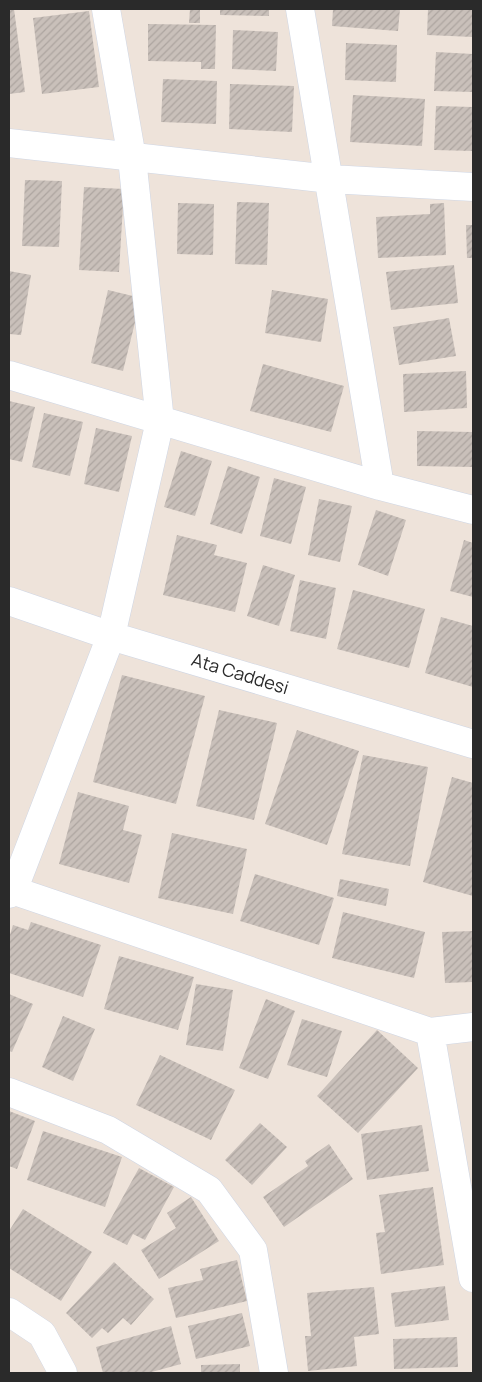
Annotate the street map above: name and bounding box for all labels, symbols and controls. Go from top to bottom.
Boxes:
street label: Ata Caddesi [189,647,292,699]

